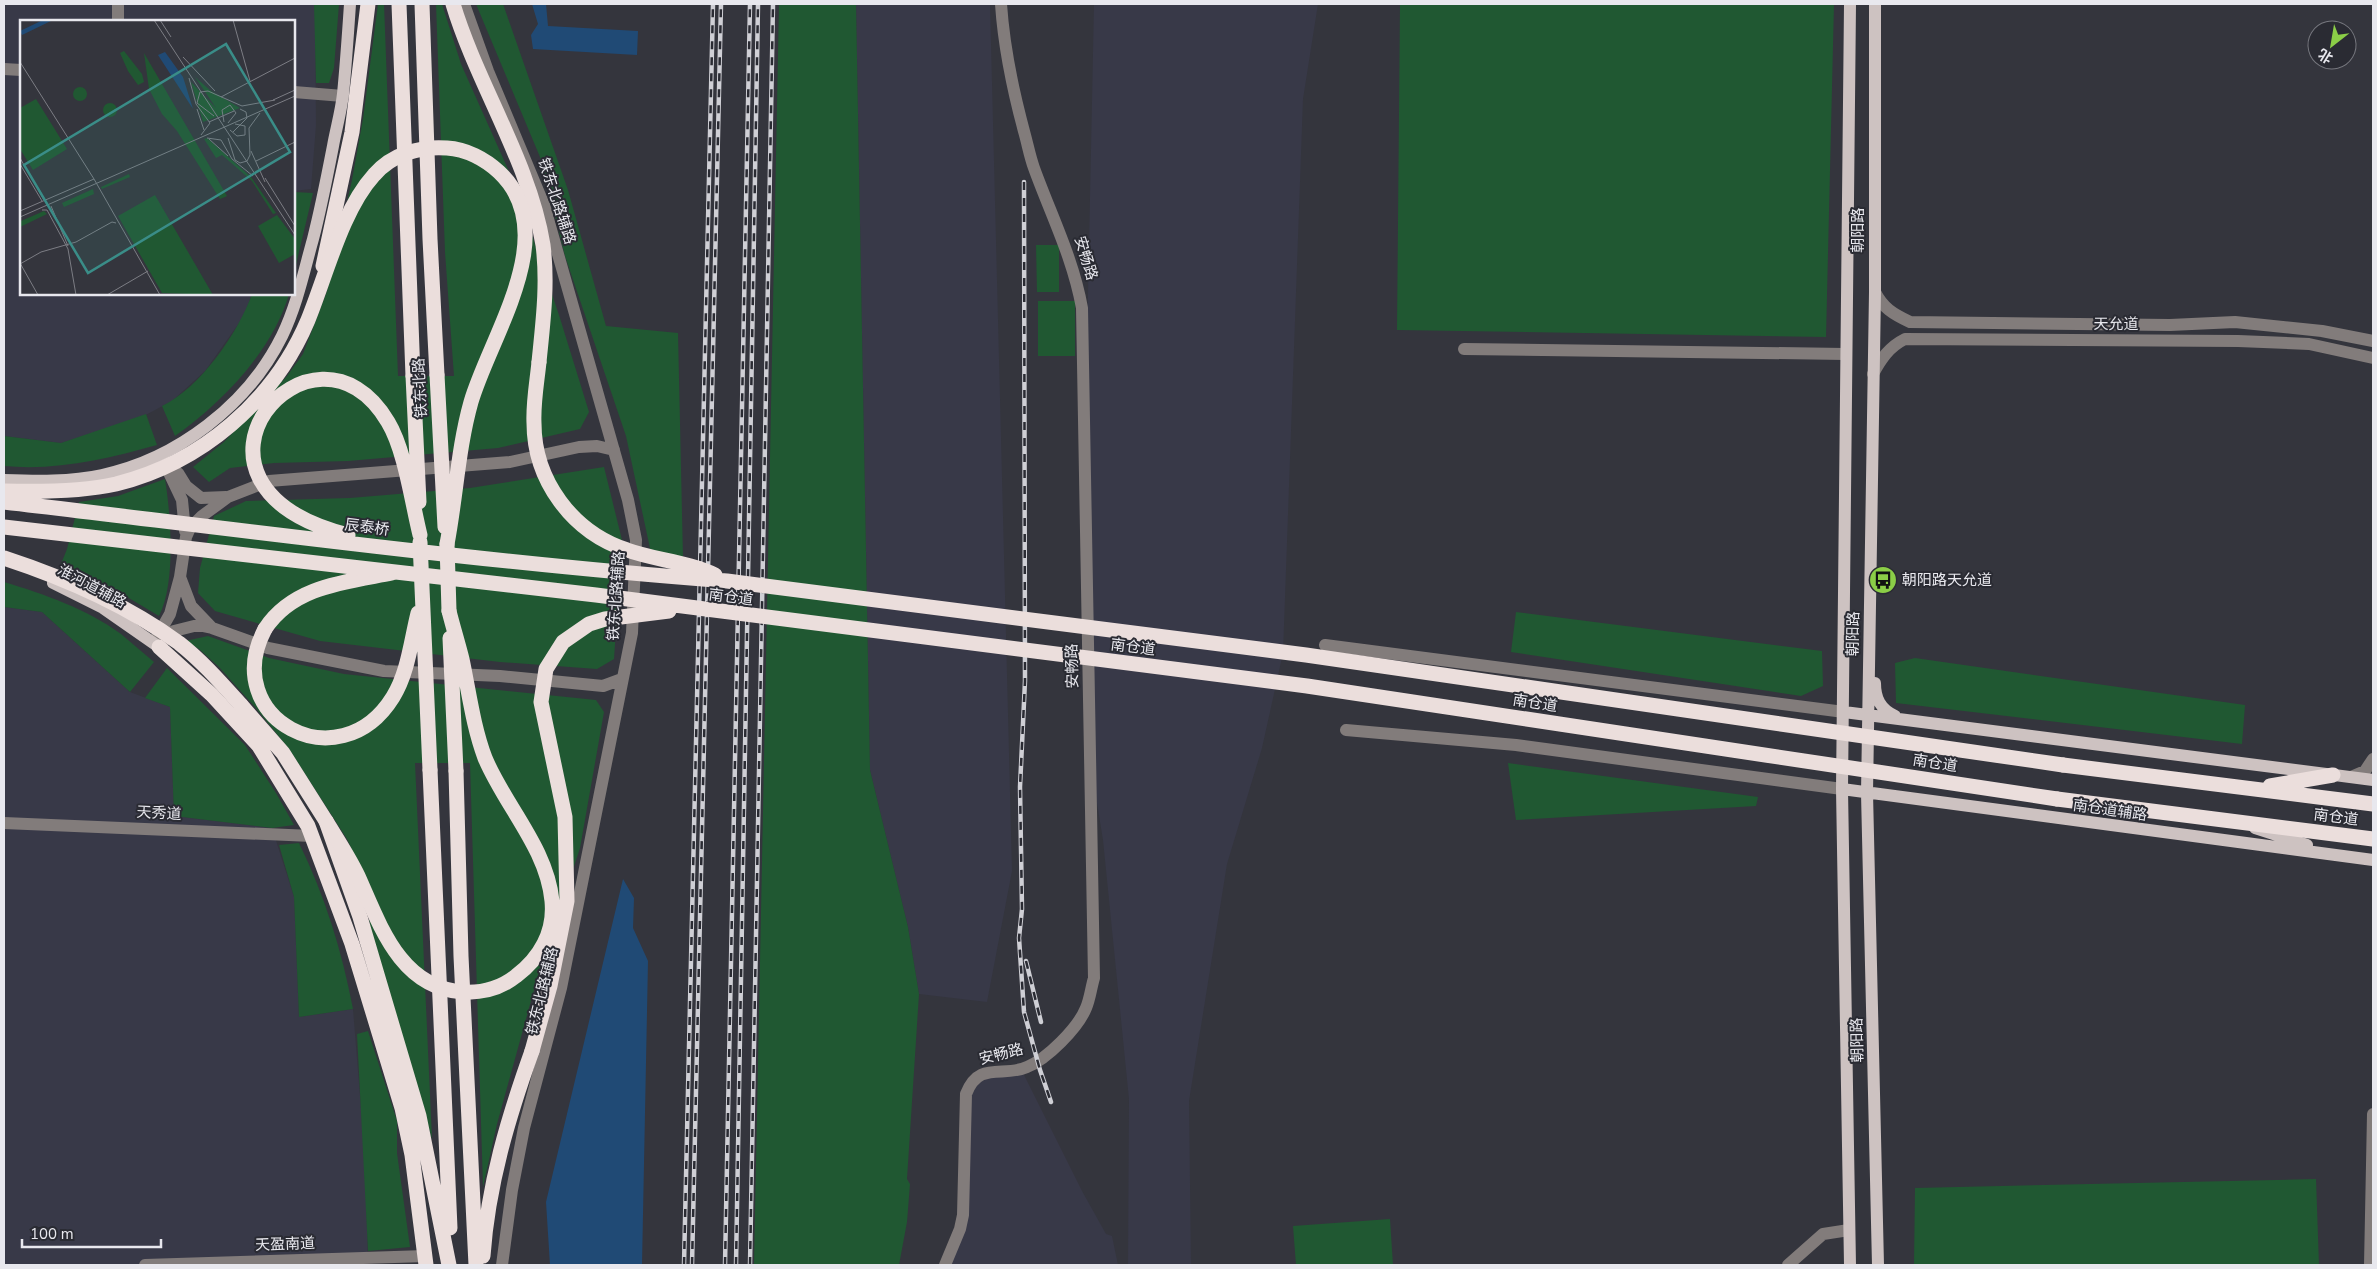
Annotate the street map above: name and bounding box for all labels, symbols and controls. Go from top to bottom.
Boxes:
inset map [20,20,295,295]
north arrow [2307,20,2357,70]
text: 北 [2315,44,2336,67]
street label: 铁东北路辅路 [534,155,580,247]
street label: 朝阳路 [1848,207,1868,253]
street label: 安畅路 [1070,234,1102,282]
street label: 天允道 [2093,314,2139,334]
street label: 铁东北路 [408,358,432,418]
street label: 辰泰桥 [343,514,391,540]
street label: 铁东北路辅路 [603,550,629,642]
street label: 淮河道辅路 [54,560,130,612]
bus stop icon: 朝阳路天允道 [1868,565,1898,595]
place label: 朝阳路天允道 [1902,570,1992,590]
street label: 南仓道 [707,584,755,610]
street label: 朝阳路 [1843,611,1863,657]
street label: 南仓道 [1109,634,1157,660]
street label: 安畅路 [1062,643,1082,689]
street label: 南仓道 [1511,690,1559,716]
street label: 南仓道 [1911,750,1959,776]
street label: 南仓道辅路 [2071,795,2149,825]
street label: 天秀道 [136,802,182,824]
street label: 南仓道 [2312,804,2360,830]
street label: 铁东北路辅路 [521,945,563,1037]
street label: 朝阳路 [1847,1017,1867,1063]
street label: 安畅路 [977,1039,1025,1069]
scale bar [22,1216,161,1248]
text: 100 m [30,1224,74,1244]
street label: 天盈南道 [255,1233,315,1255]

